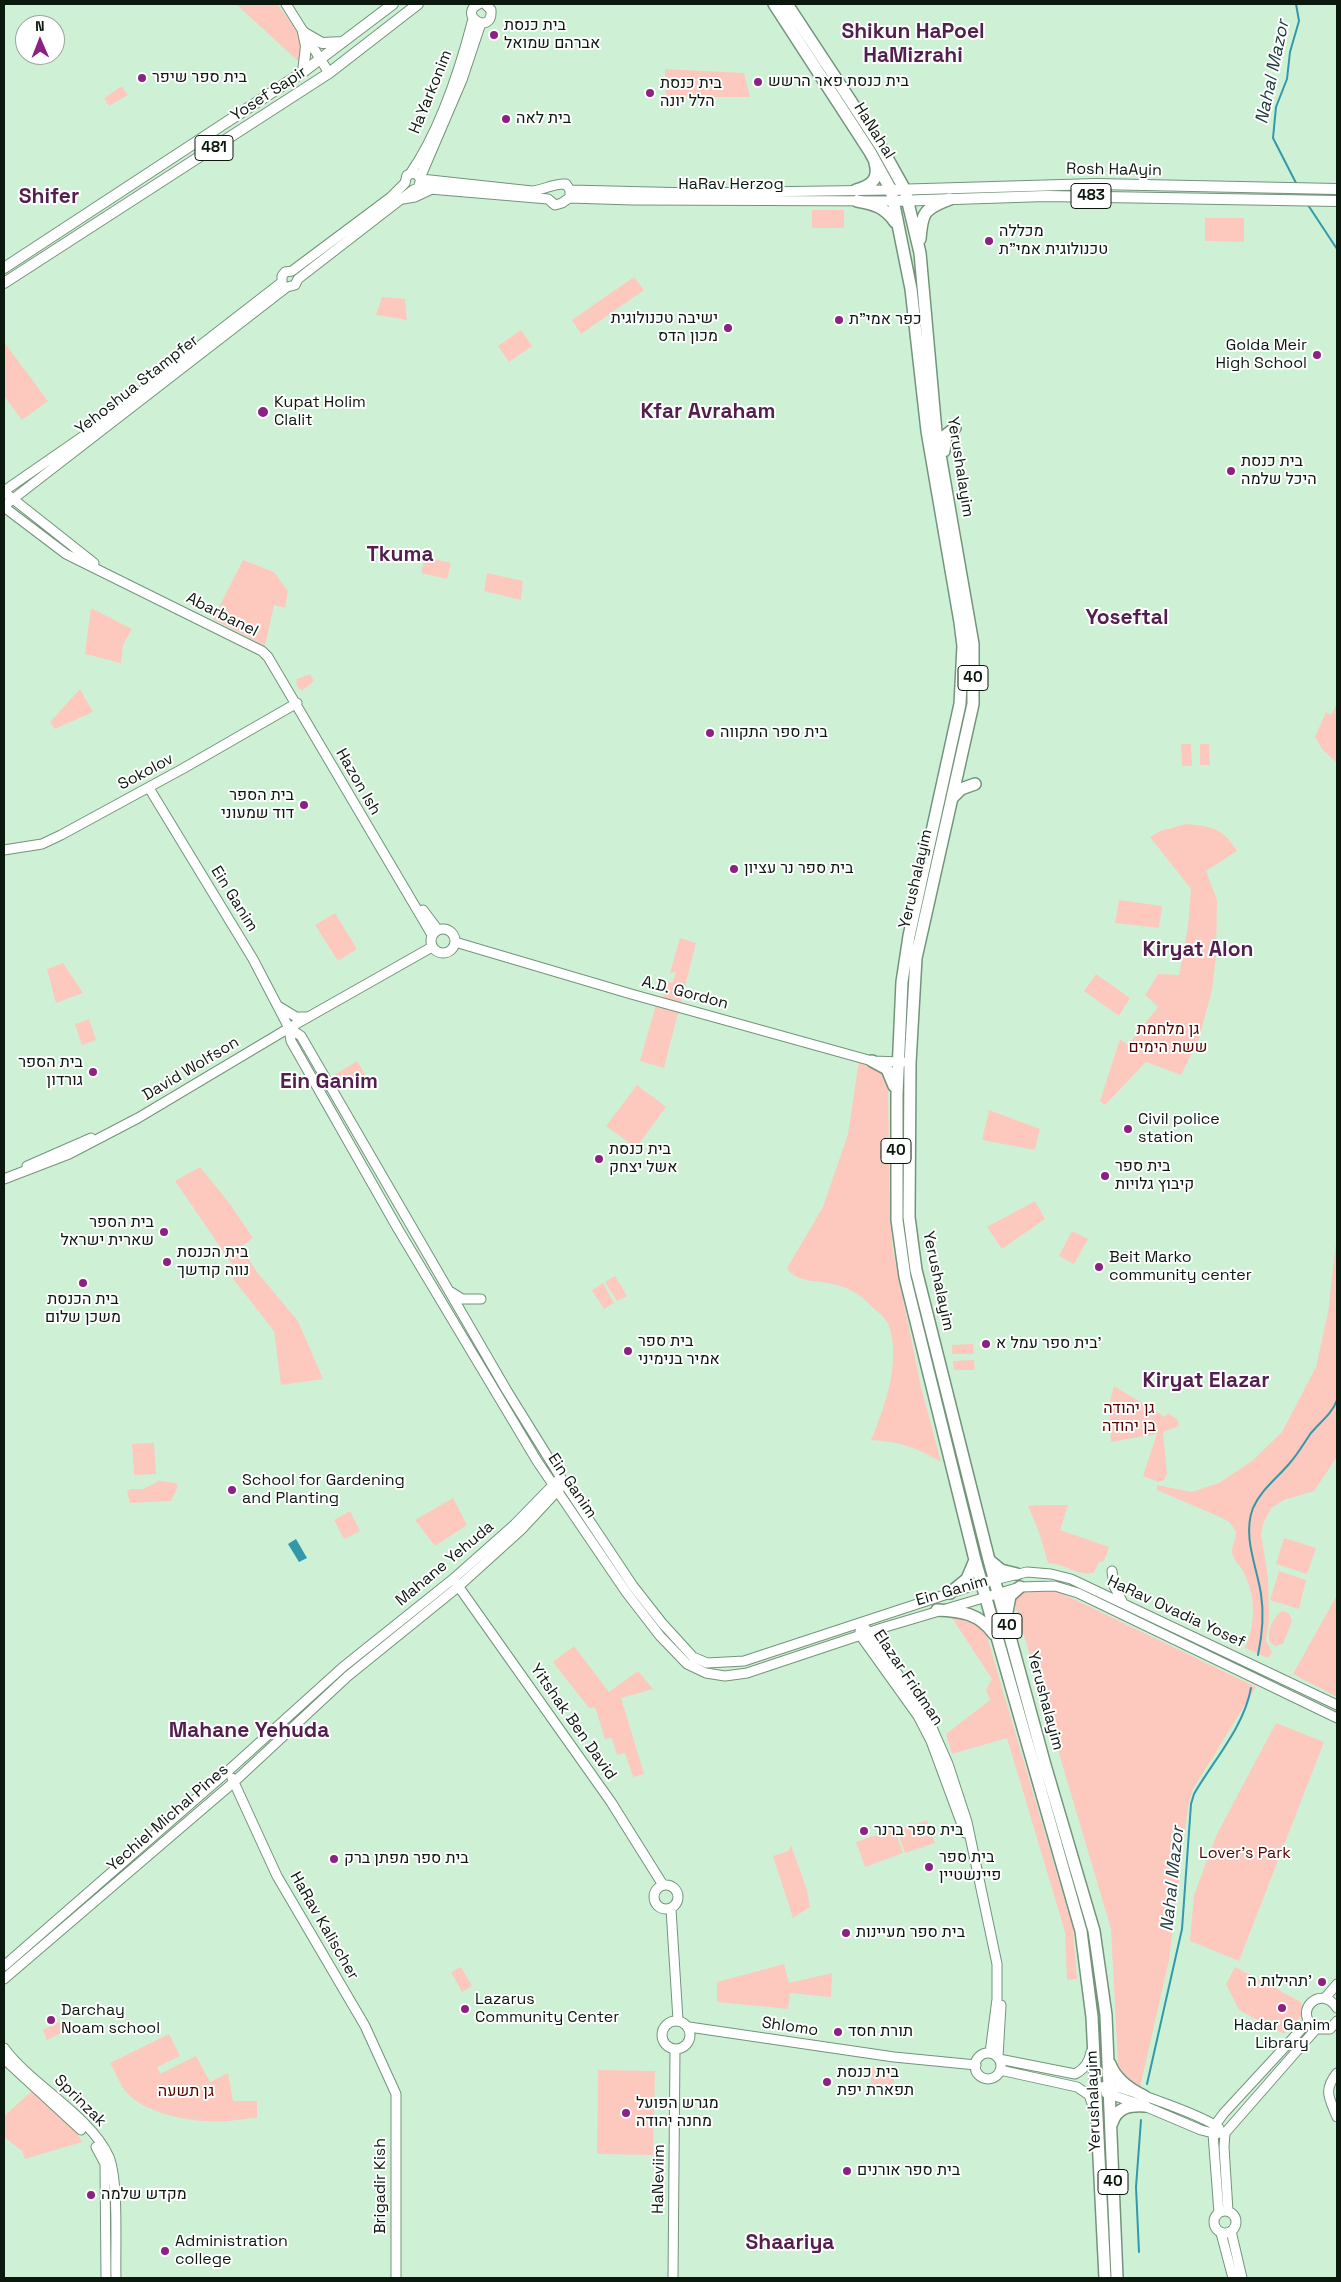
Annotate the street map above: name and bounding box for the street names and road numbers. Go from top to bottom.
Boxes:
street label: HaYarkonim [405,47,457,137]
street label: Yosef Sapir [228,62,310,126]
street label: HaNahal [849,99,899,163]
road number: 481 [195,136,233,160]
street label: Rosh HaAyin [1066,160,1162,180]
street label: HaRav Herzog [678,175,784,195]
road number: 483 [1071,184,1111,208]
street label: Yehoshua Stampfer [72,331,202,439]
street label: Yerushalayim [943,415,977,519]
street label: Abarbanel [183,589,261,641]
road number: 40 [958,666,988,690]
street label: Hazon Ish [331,745,385,819]
street label: Sokolov [115,749,177,795]
street label: Yerushalayim [895,827,937,931]
street label: Ein Ganim [206,862,262,936]
street label: A.D. Gordon [640,972,730,1014]
street label: David Wolfson [139,1033,243,1105]
road number: 40 [881,1138,911,1164]
street label: Yerushalayim [918,1229,958,1333]
street label: Ein Ganim [543,1450,601,1522]
street label: Mahane Yehuda [392,1517,498,1611]
street label: Ein Ganim [914,1572,990,1610]
street label: HaRav Ovadia Yosef [1104,1572,1248,1652]
road number: 40 [992,1614,1022,1638]
street label: Elazar Fridman [869,1626,947,1730]
street label: Yerushalayim [1023,1649,1067,1753]
street label: Yitshak Ben David [526,1660,620,1784]
street label: Yechiel Michal Pines [103,1760,233,1876]
street label: HaRav Kalischer [285,1869,363,1983]
street label: Shlomo [760,2014,820,2040]
street label: Yerushalayim [1083,2050,1105,2152]
street label: Sprinzak [50,2071,110,2131]
street label: Brigadir Kish [371,2138,391,2234]
street label: HaNeviim [649,2144,669,2214]
road number: 40 [1098,2170,1128,2194]

